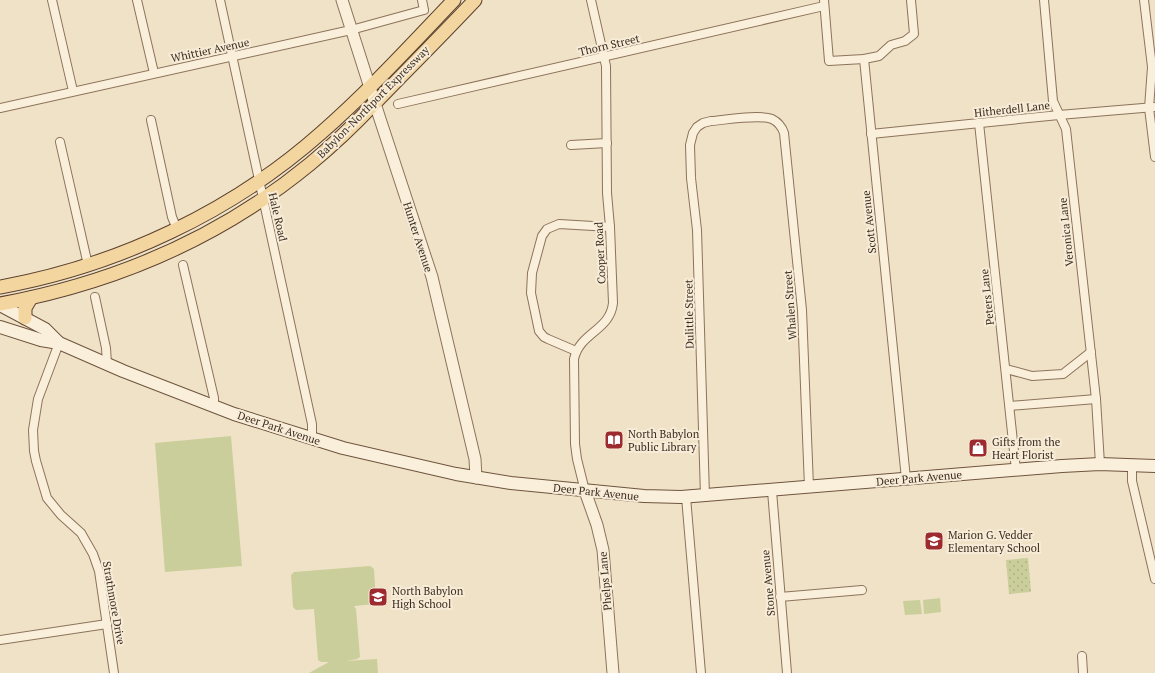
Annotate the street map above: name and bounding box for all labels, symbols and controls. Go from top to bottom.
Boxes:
street label: Thorn Street [577,31,641,59]
street label: Whittier Avenue [170,35,251,65]
street label: Babylon-Northport Expressway [314,43,432,161]
street label: Hitherdell Lane [973,98,1051,120]
street label: Scott Avenue [859,189,879,254]
street label: Hale Road [266,191,290,243]
street label: Veronica Lane [1055,196,1077,267]
street label: Hunter Avenue [400,200,436,274]
street label: Cooper Road [591,222,609,284]
street label: Peters Lane [977,268,997,326]
street label: Whalen Street [781,270,799,340]
street label: Dulittle Street [681,279,697,349]
street label: Deer Park Avenue [236,408,323,448]
place label: North Babylon Public Library [628,427,700,454]
library icon: North Babylon Public Library [603,429,625,451]
place label: Gifts from the Heart Florist [992,435,1061,462]
shop icon: Gifts from the Heart Florist [967,437,989,459]
street label: Deer Park Avenue [875,467,963,489]
street label: Deer Park Avenue [552,481,640,504]
place label: Marion G. Vedder Elementary School [948,528,1040,555]
school or university icon: Marion G. Vedder Elementary School [923,530,945,552]
street label: Stone Avenue [758,549,778,617]
street label: Phelps Lane [595,550,615,611]
street label: Strathmore Drive [100,560,128,646]
place label: North Babylon High School [392,584,464,611]
school or university icon: North Babylon High School [367,586,389,608]

